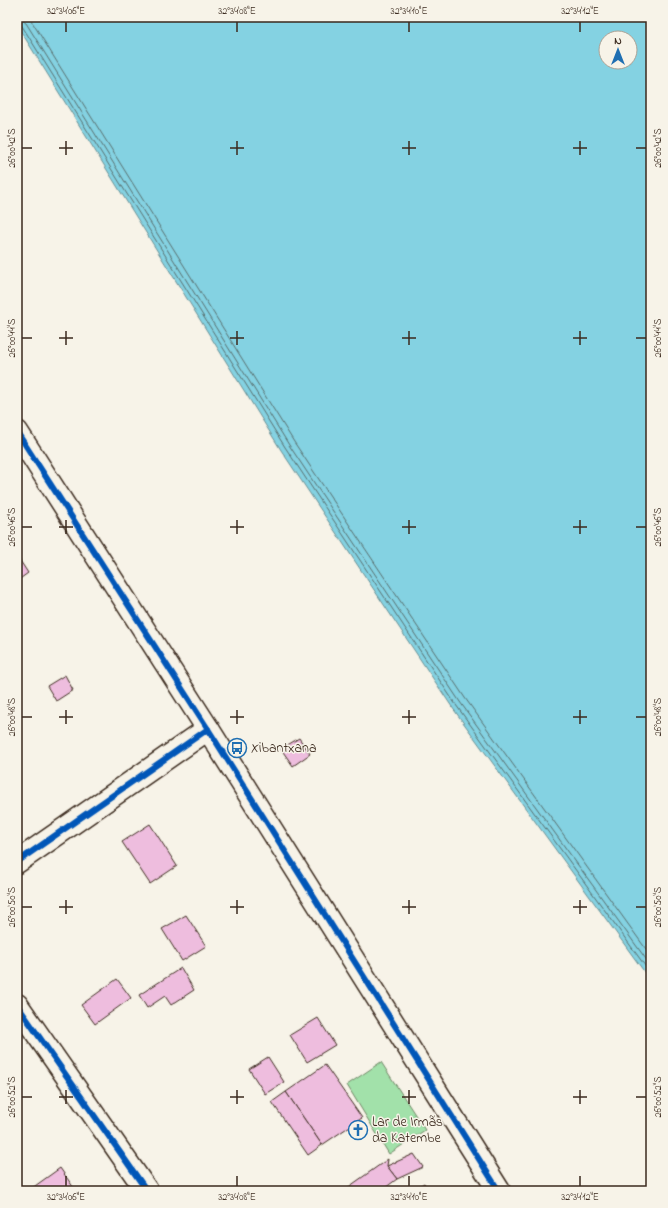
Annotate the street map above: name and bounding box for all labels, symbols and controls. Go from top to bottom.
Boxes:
text: 32°34'06"E [47,4,85,19]
text: 32°34'08"E [218,4,256,19]
text: 32°34'10"E [391,4,427,19]
text: 32°34'12"E [561,4,599,19]
north arrow [598,30,638,70]
text: N [614,33,622,49]
text: 26°00'42"S [5,128,20,168]
text: 26°00'42"S [651,128,666,168]
text: 26°00'44"S [5,318,20,357]
text: 26°00'44"S [651,318,666,357]
text: 26°00'46"S [5,507,20,547]
text: 26°00'46"S [651,507,666,547]
text: 26°00'48"S [5,697,20,736]
text: 26°00'48"S [651,697,666,736]
bus stop icon: Xibantxana [226,737,248,759]
place label: Xibantxana [251,738,316,759]
text: 26°00'50"S [5,886,20,927]
text: 26°00'50"S [651,886,666,927]
text: 26°00'52"S [5,1076,20,1118]
text: 26°00'52"S [651,1076,666,1118]
place label: Lar de Irmãs da Katembe [372,1112,443,1149]
church icon: Lar de Irmãs da Katembe [347,1119,369,1141]
text: 32°34'06"E [47,1190,85,1205]
text: 32°34'08"E [218,1190,256,1205]
text: 32°34'10"E [391,1190,427,1205]
text: 32°34'12"E [561,1190,599,1205]

